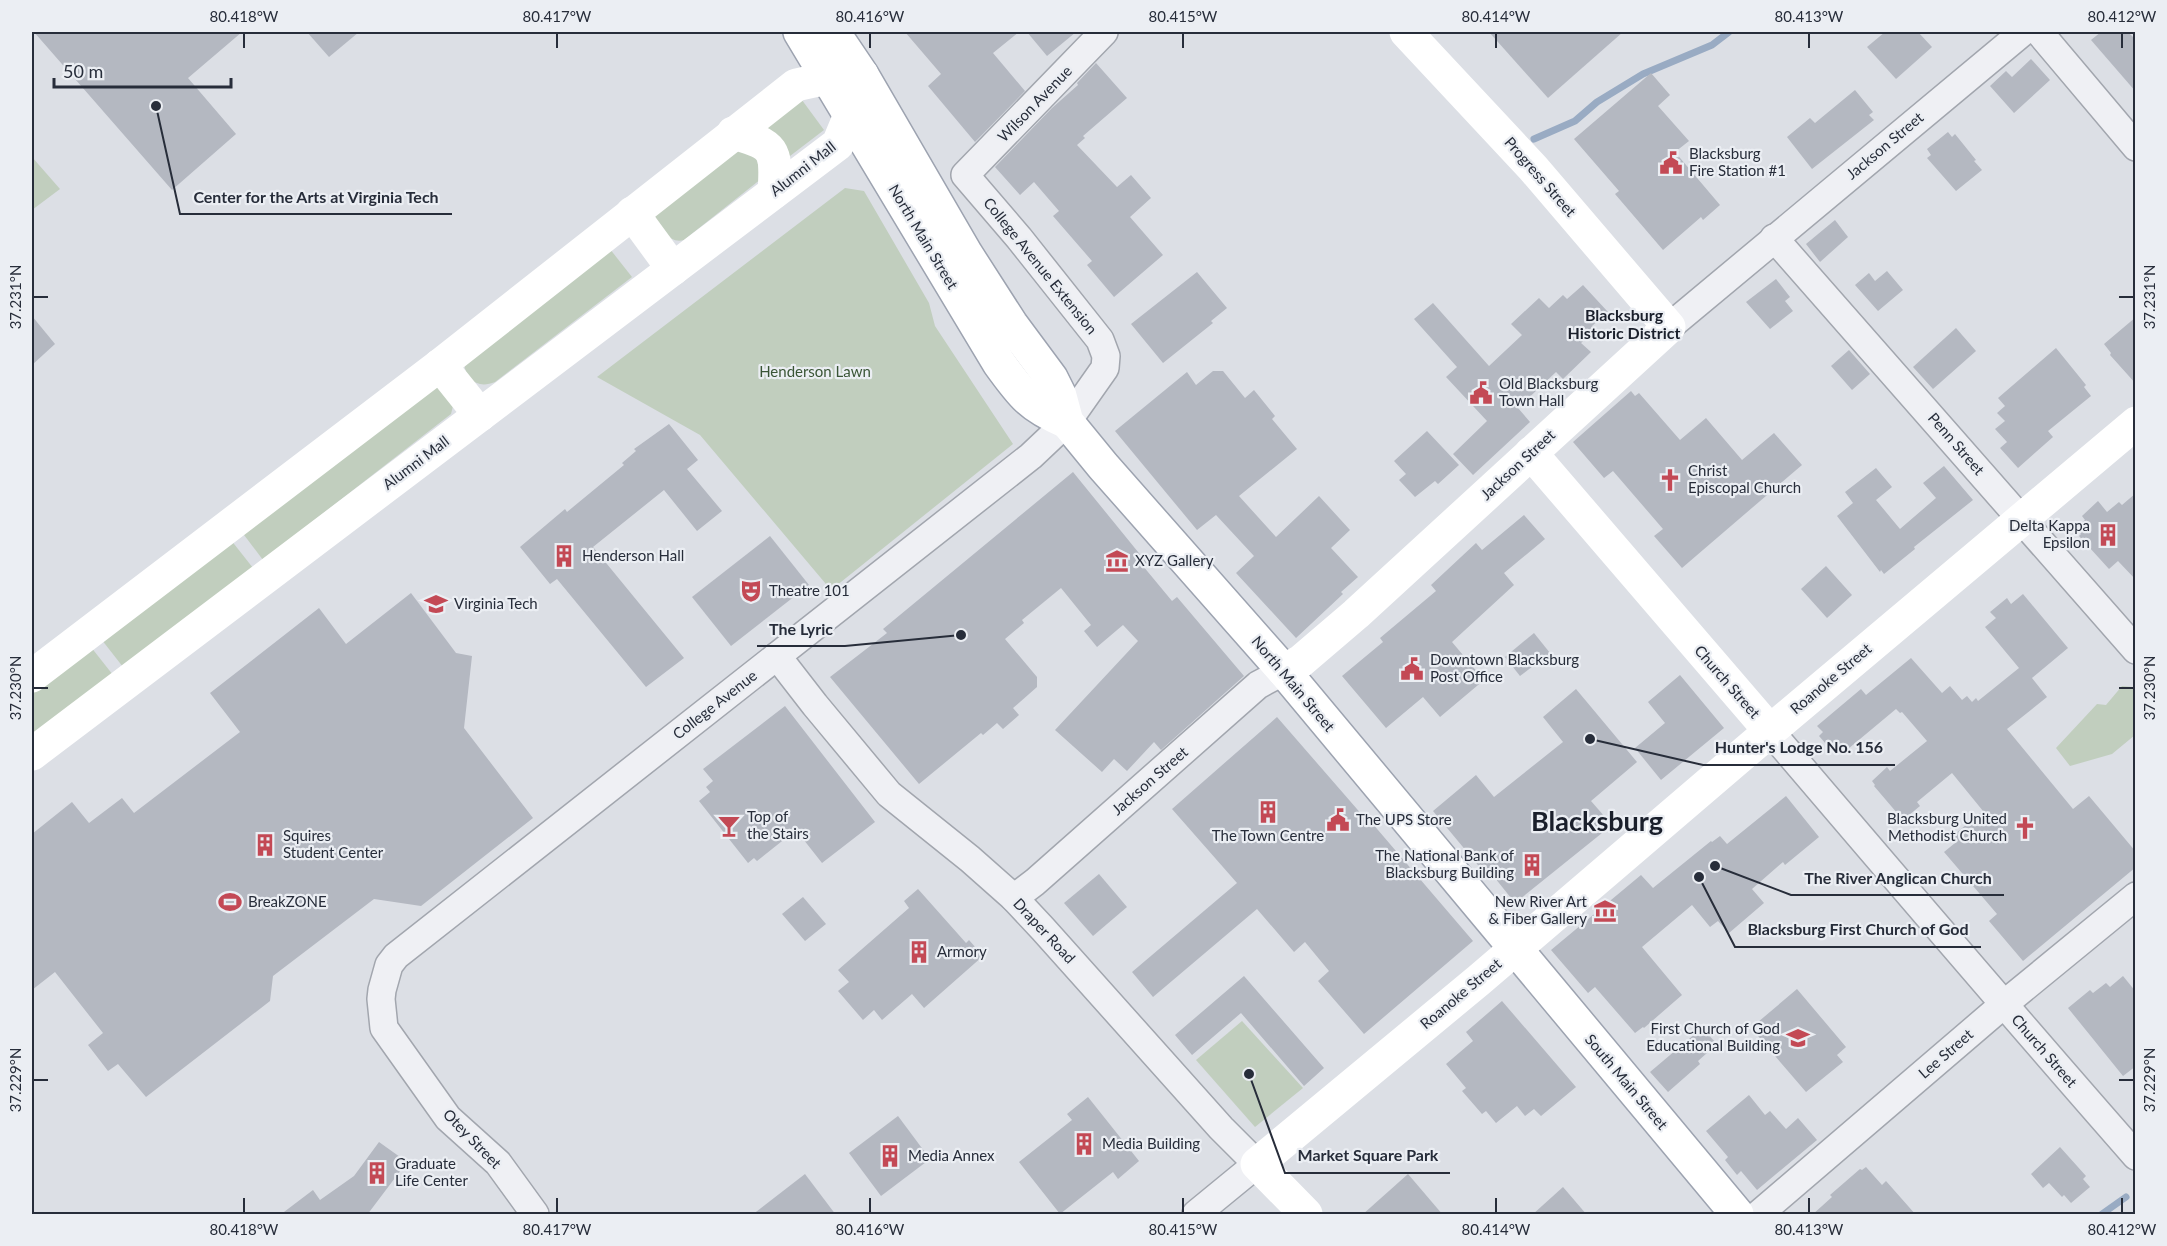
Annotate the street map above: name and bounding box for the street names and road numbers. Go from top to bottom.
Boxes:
street label: Wilson Avenue [993,61,1075,145]
street label: Jackson Street [1842,107,1927,183]
street label: Progress Street [1501,133,1581,220]
street label: Alumni Mall [766,137,839,199]
street label: North Main Street [885,181,963,293]
street label: College Avenue Extension [980,193,1101,337]
street label: Penn Street [1925,409,1989,479]
street label: Jackson Street [1476,425,1559,503]
street label: Alumni Mall [379,431,452,493]
street label: North Main Street [1249,632,1339,735]
street label: Roanoke Street [1786,639,1875,717]
street label: Church Street [1691,641,1765,722]
street label: College Avenue [669,666,760,743]
street label: Jackson Street [1108,742,1192,818]
street label: Draper Road [1010,894,1079,967]
street label: Roanoke Street [1416,954,1505,1032]
street label: Church Street [2008,1010,2082,1091]
street label: Lee Street [1914,1024,1977,1082]
street label: South Main Street [1582,1030,1672,1133]
street label: Otey Street [440,1105,506,1172]

